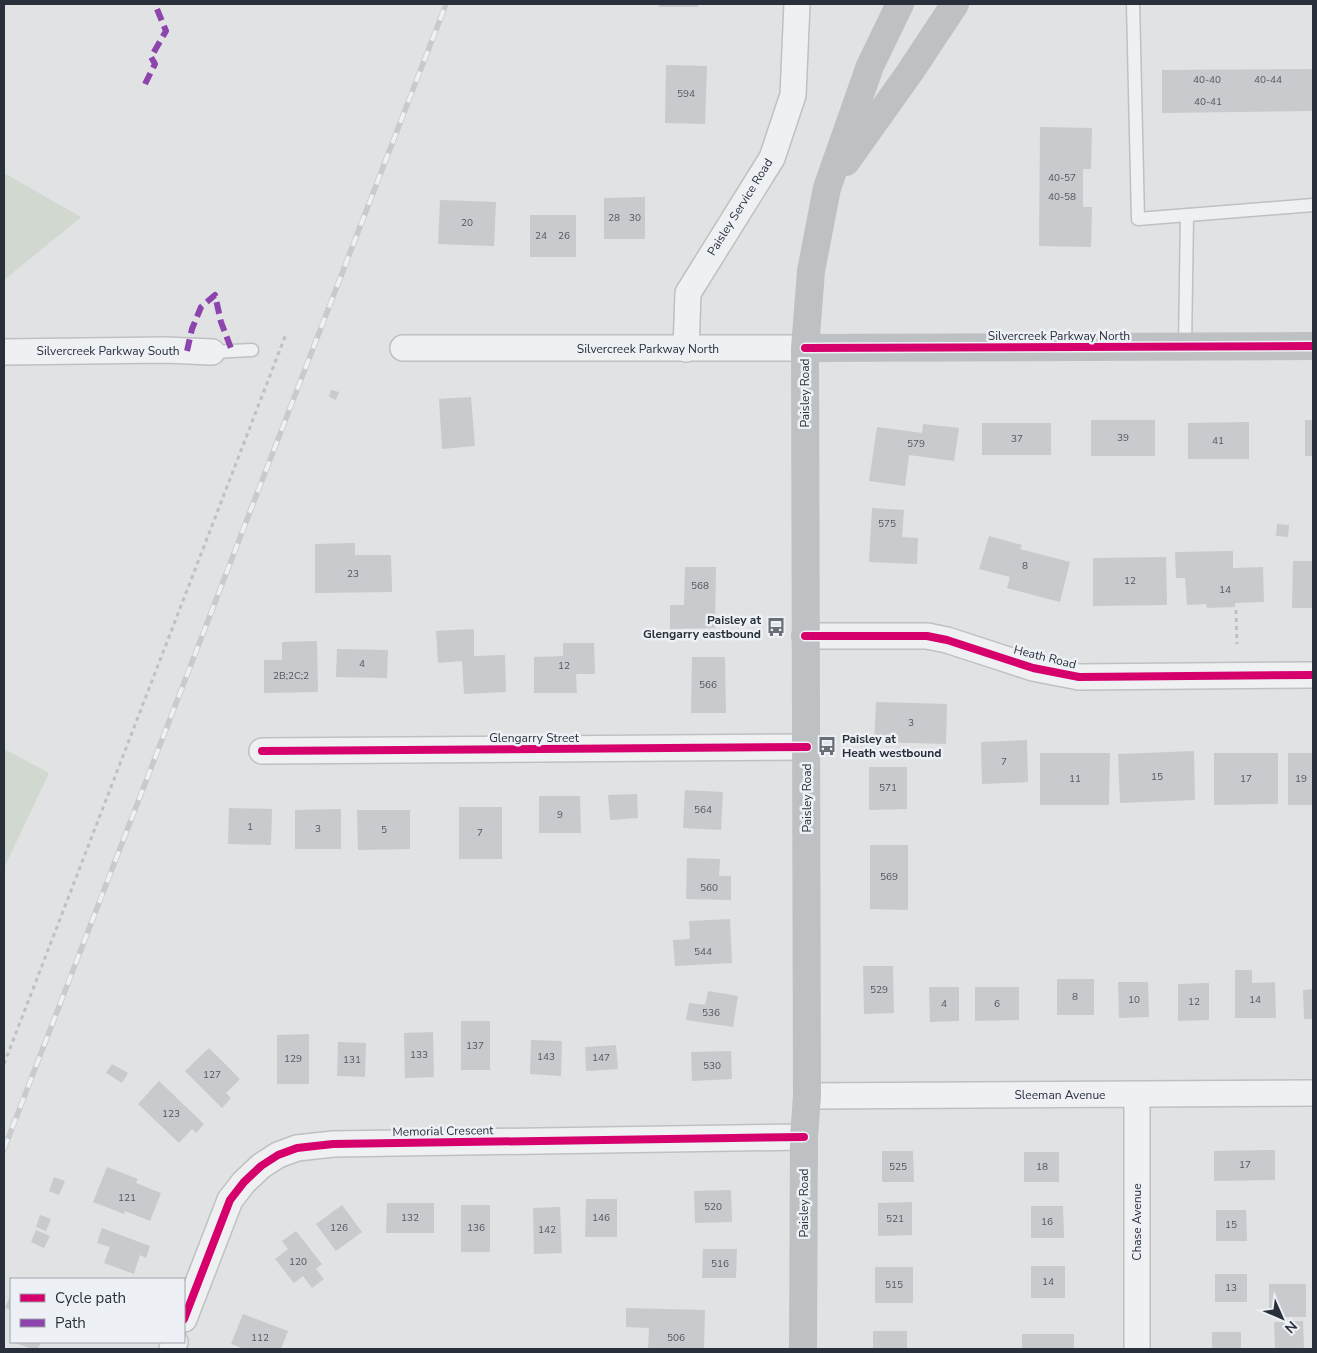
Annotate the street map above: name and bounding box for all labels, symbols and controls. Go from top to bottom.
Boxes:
house number: 40-40 [1193,73,1221,87]
house number: 40-44 [1254,73,1282,87]
house number: 594 [677,87,695,101]
house number: 40-41 [1194,95,1222,109]
street label: Paisley Service Road [704,155,776,259]
house number: 40-57 [1048,171,1076,185]
house number: 40-58 [1048,190,1076,204]
house number: 28 [608,211,620,225]
house number: 30 [629,211,641,225]
house number: 20 [461,216,473,230]
house number: 24 [535,229,547,243]
house number: 26 [558,229,570,243]
street label: Silvercreek Parkway North [988,328,1130,344]
street label: Silvercreek Parkway North [577,341,719,357]
street label: Silvercreek Parkway South [37,343,180,359]
street label: Paisley Road [797,358,813,428]
house number: 39 [1117,431,1129,445]
house number: 37 [1011,432,1023,446]
house number: 41 [1212,434,1224,448]
house number: 579 [907,437,925,451]
house number: 575 [878,517,896,531]
house number: 8 [1022,559,1028,573]
house number: 23 [347,567,359,581]
house number: 12 [1124,574,1136,588]
house number: 568 [691,579,709,593]
house number: 14 [1219,583,1231,597]
place label: Paisley at Glengarry eastbound [643,612,761,642]
bus stop icon: Paisley at Glengarry eastbound [765,616,787,638]
street label: Heath Road [1012,642,1078,672]
house number: 4 [359,657,365,671]
house number: 12 [558,659,570,673]
house number: 2B;2C;2 [273,669,309,683]
house number: 566 [699,678,717,692]
house number: 3 [908,716,914,730]
street label: Glengarry Street [489,730,580,746]
place label: Paisley at Heath westbound [842,731,942,761]
bus stop icon: Paisley at Heath westbound [816,735,838,757]
house number: 7 [1001,755,1007,769]
street label: Paisley Road [799,763,815,833]
house number: 15 [1151,770,1163,784]
house number: 11 [1069,772,1081,786]
house number: 17 [1240,772,1252,786]
house number: 19 [1295,772,1307,786]
house number: 571 [879,781,897,795]
house number: 564 [694,803,712,817]
house number: 9 [557,808,563,822]
house number: 1 [247,820,253,834]
house number: 3 [315,822,321,836]
house number: 5 [381,823,387,837]
house number: 7 [477,826,483,840]
house number: 569 [880,870,898,884]
house number: 560 [700,881,718,895]
house number: 544 [694,945,712,959]
house number: 529 [870,983,888,997]
house number: 8 [1072,990,1078,1004]
house number: 10 [1128,993,1140,1007]
house number: 14 [1249,993,1261,1007]
house number: 12 [1188,995,1200,1009]
house number: 4 [941,997,947,1011]
house number: 6 [994,997,1000,1011]
house number: 536 [702,1006,720,1020]
house number: 137 [466,1039,484,1053]
house number: 133 [410,1048,428,1062]
house number: 143 [537,1050,555,1064]
house number: 147 [592,1051,610,1065]
house number: 129 [284,1052,302,1066]
house number: 131 [343,1053,361,1067]
house number: 530 [703,1059,721,1073]
house number: 127 [203,1068,221,1082]
street label: Sleeman Avenue [1014,1087,1106,1103]
house number: 123 [162,1107,180,1121]
street label: Memorial Crescent [392,1122,494,1140]
house number: 17 [1239,1158,1251,1172]
house number: 525 [889,1160,907,1174]
house number: 18 [1036,1160,1048,1174]
street label: Paisley Road [796,1168,812,1238]
street label: Chase Avenue [1129,1183,1145,1261]
house number: 121 [118,1191,136,1205]
house number: 520 [704,1200,722,1214]
house number: 132 [401,1211,419,1225]
house number: 146 [592,1211,610,1225]
house number: 521 [886,1212,904,1226]
house number: 16 [1041,1215,1053,1229]
house number: 15 [1225,1218,1237,1232]
house number: 126 [330,1221,348,1235]
house number: 136 [467,1221,485,1235]
house number: 142 [538,1223,556,1237]
house number: 120 [289,1255,307,1269]
house number: 516 [711,1257,729,1271]
house number: 14 [1042,1275,1054,1289]
legend [10,1278,185,1343]
house number: 515 [885,1278,903,1292]
house number: 13 [1225,1281,1237,1295]
text: Cycle path [55,1288,126,1308]
north arrow [1257,1293,1307,1343]
text: Path [55,1313,86,1333]
text: N [1280,1316,1301,1337]
house number: 112 [251,1331,269,1345]
house number: 506 [667,1331,685,1345]

